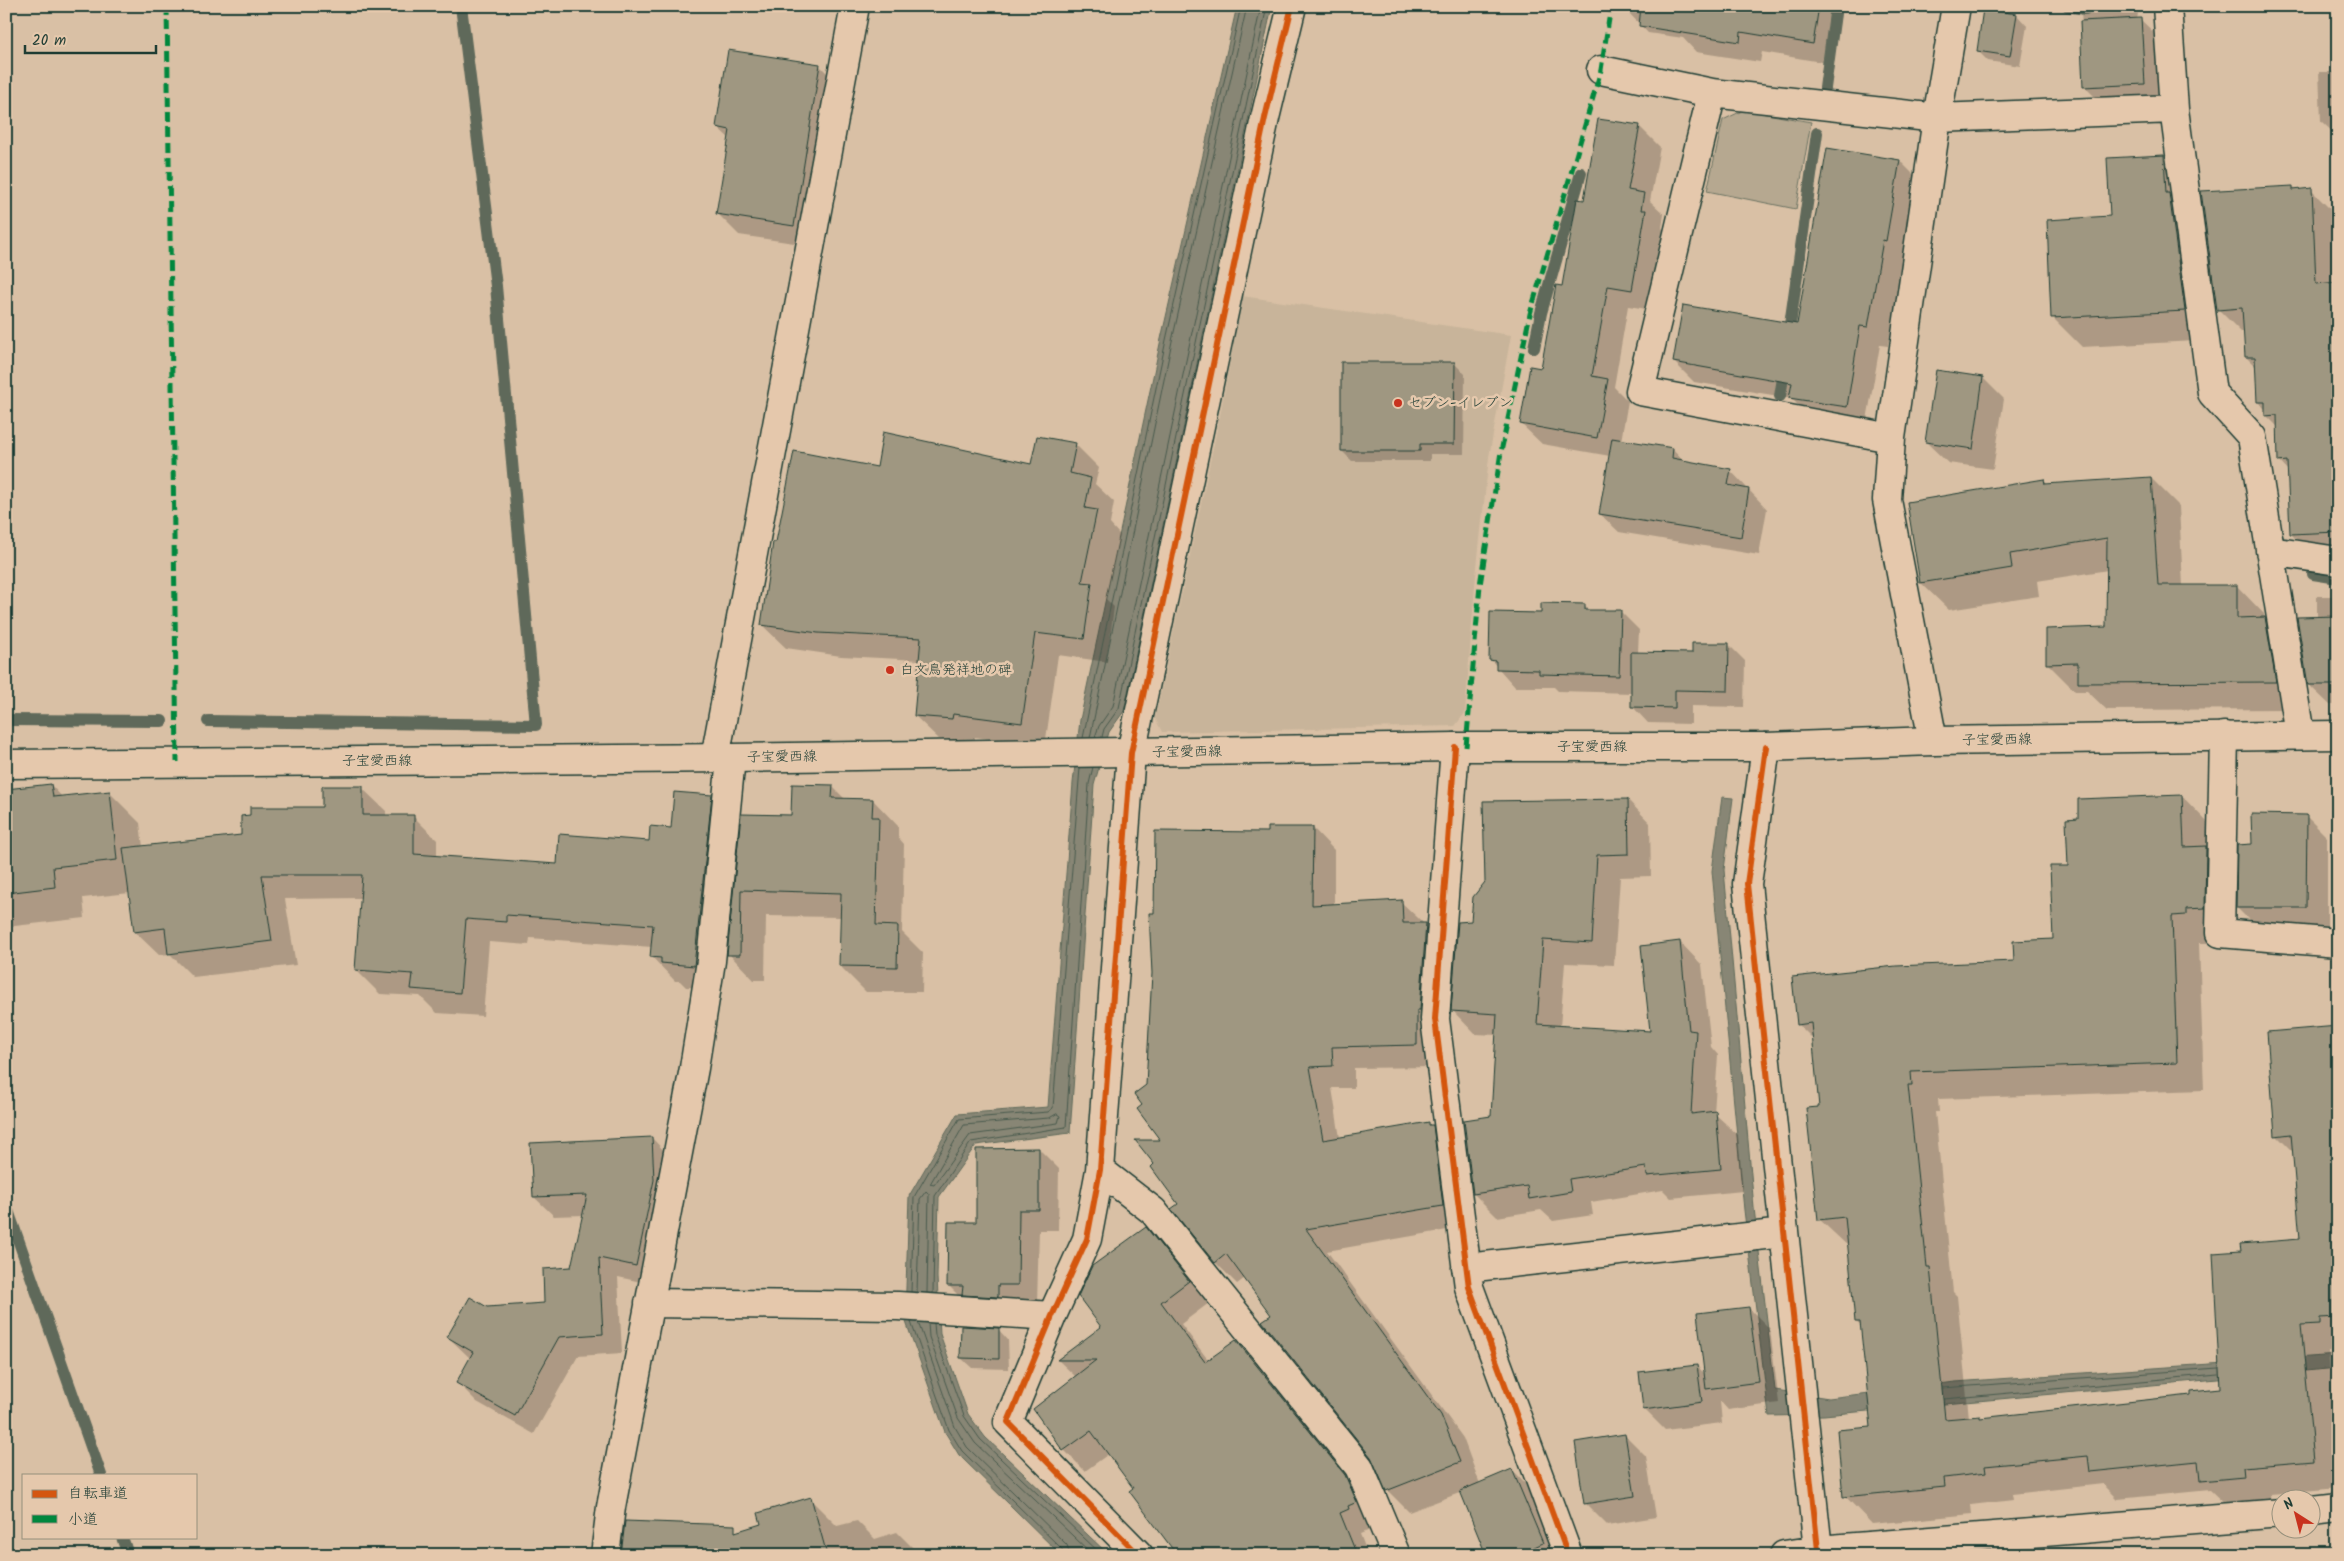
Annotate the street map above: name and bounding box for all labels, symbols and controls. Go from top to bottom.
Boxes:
scale bar [25,22,156,54]
text: 20 m [32,29,66,53]
place label: セブン-イレブン [1408,392,1512,414]
marker: セブン-イレブン [1392,397,1404,409]
place label: 白文鳥発祥地の碑 [900,659,1012,681]
marker: 白文鳥発祥地の碑 [884,664,896,676]
street label: 子宝愛西線 [1962,728,2032,752]
street label: 子宝愛西線 [1557,736,1627,758]
street label: 子宝愛西線 [1152,740,1222,764]
street label: 子宝愛西線 [747,745,817,769]
street label: 子宝愛西線 [342,750,412,772]
legend [22,1474,198,1538]
text: 自転車道 [68,1482,128,1506]
north arrow [2272,1488,2322,1538]
text: N [2279,1493,2299,1516]
text: 小道 [68,1508,98,1532]

